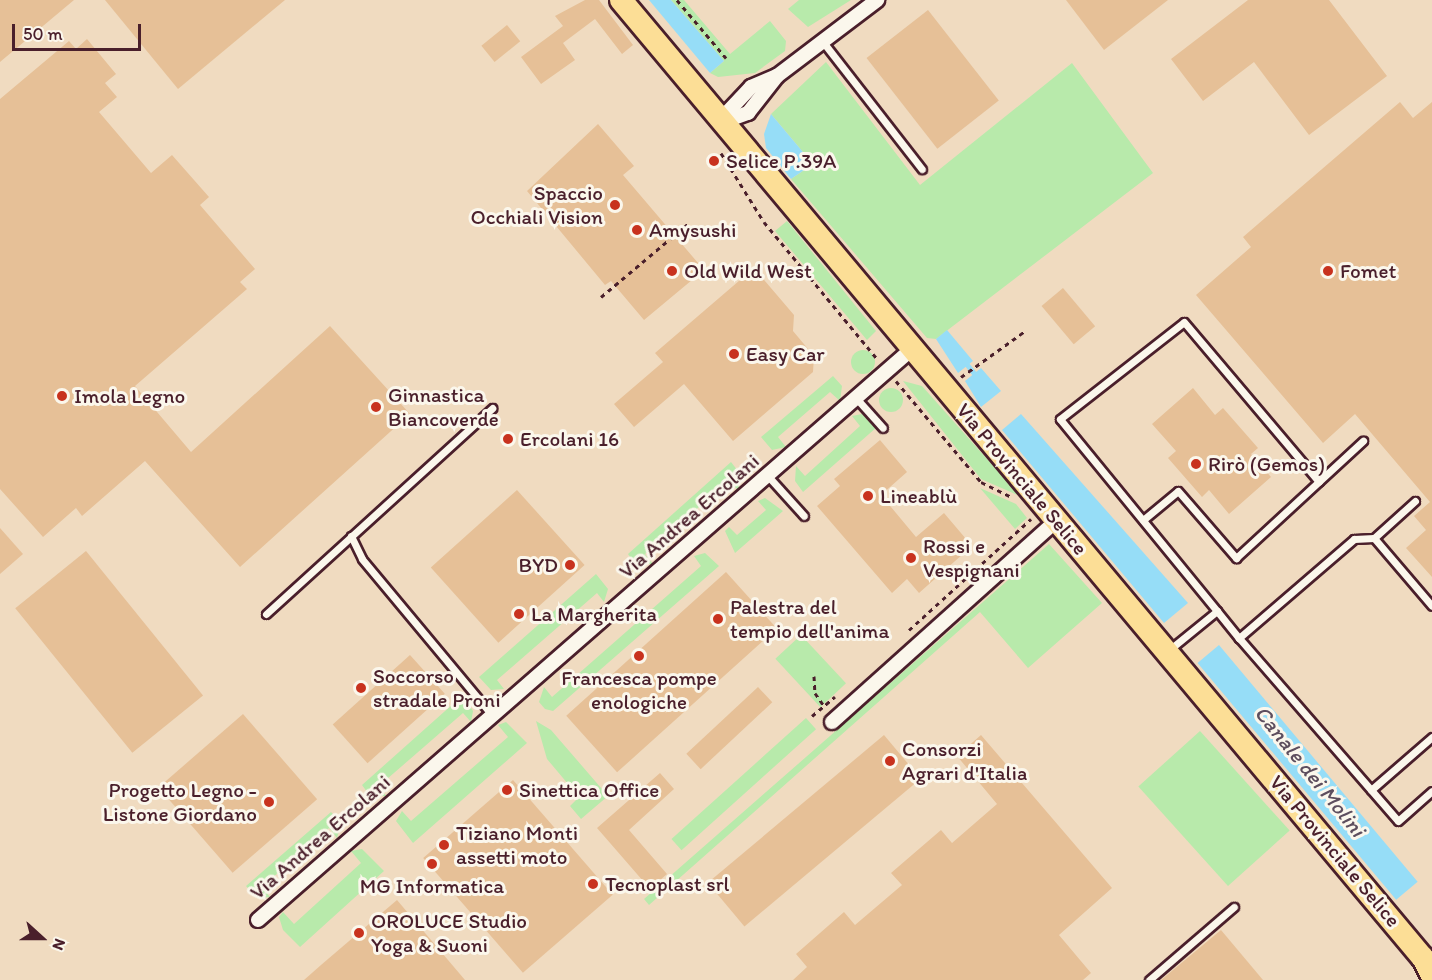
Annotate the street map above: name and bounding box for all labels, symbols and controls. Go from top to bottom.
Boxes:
scale bar [15,12,144,50]
text: 50 m [23,23,63,45]
place label: Selice P.39A [726,148,837,174]
marker: Selice P.39A [707,154,721,168]
place label: Spaccio Occhiali Vision [471,180,603,230]
marker: Spaccio Occhiali Vision [608,198,622,212]
place label: Amysushi [649,217,736,243]
marker: Amysushi [630,223,644,237]
place label: Old Wild West [684,258,811,284]
place label: Fomet [1340,258,1396,284]
marker: Old Wild West [665,264,679,278]
marker: Fomet [1321,264,1335,278]
place label: Easy Car [746,341,825,367]
marker: Easy Car [727,347,741,361]
place label: Ginnastica Biancoverde [388,382,499,432]
place label: Imola Legno [74,383,184,409]
marker: Imola Legno [55,389,69,403]
street label: Via Provinciale Selice [951,398,1093,560]
marker: Ginnastica Biancoverde [369,400,383,414]
place label: Ercolani 16 [520,426,619,452]
marker: Ercolani 16 [501,432,515,446]
street label: Via Andrea Ercolani [614,449,764,583]
place label: Rirò (Gemos) [1208,451,1326,477]
marker: Rirò (Gemos) [1189,457,1203,471]
place label: Lineablù [880,483,957,509]
marker: Lineablù [861,489,875,503]
place label: Rossi e Vespignani [923,533,1020,583]
marker: Rossi e Vespignani [904,551,918,565]
place label: BYD [519,552,558,578]
marker: BYD [563,558,577,572]
place label: Palestra del tempio dell'anima [730,594,889,644]
place label: La Margherita [531,601,657,627]
marker: La Margherita [512,607,526,621]
marker: Palestra del tempio dell'anima [711,612,725,626]
marker: Francesca pompe enologiche [632,649,646,663]
place label: Soccorso stradale Proni [373,663,500,713]
place label: Francesca pompe enologiche [561,665,717,715]
marker: Soccorso stradale Proni [354,681,368,695]
water label: Canale dei Molini [1249,700,1371,842]
place label: Consorzi Agrari d'Italia [902,736,1028,786]
marker: Consorzi Agrari d'Italia [883,754,897,768]
street label: Via Andrea Ercolani [245,770,395,904]
street label: Via Provinciale Selice [1264,770,1406,932]
place label: Progetto Legno - Listone Giordano [103,777,257,827]
place label: Sinettica Office [519,777,659,803]
marker: Sinettica Office [500,783,514,797]
marker: Progetto Legno - Listone Giordano [262,795,276,809]
place label: Tiziano Monti assetti moto [456,820,578,870]
marker: Tiziano Monti assetti moto [437,838,451,852]
marker: MG Informatica [425,857,439,871]
place label: Tecnoplast srl [605,871,730,897]
place label: MG Informatica [360,873,504,899]
marker: Tecnoplast srl [586,877,600,891]
north arrow [12,908,72,968]
place label: OROLUCE Studio Yoga & Suoni [371,908,527,958]
marker: OROLUCE Studio Yoga & Suoni [352,926,366,940]
text: N [48,936,70,953]

